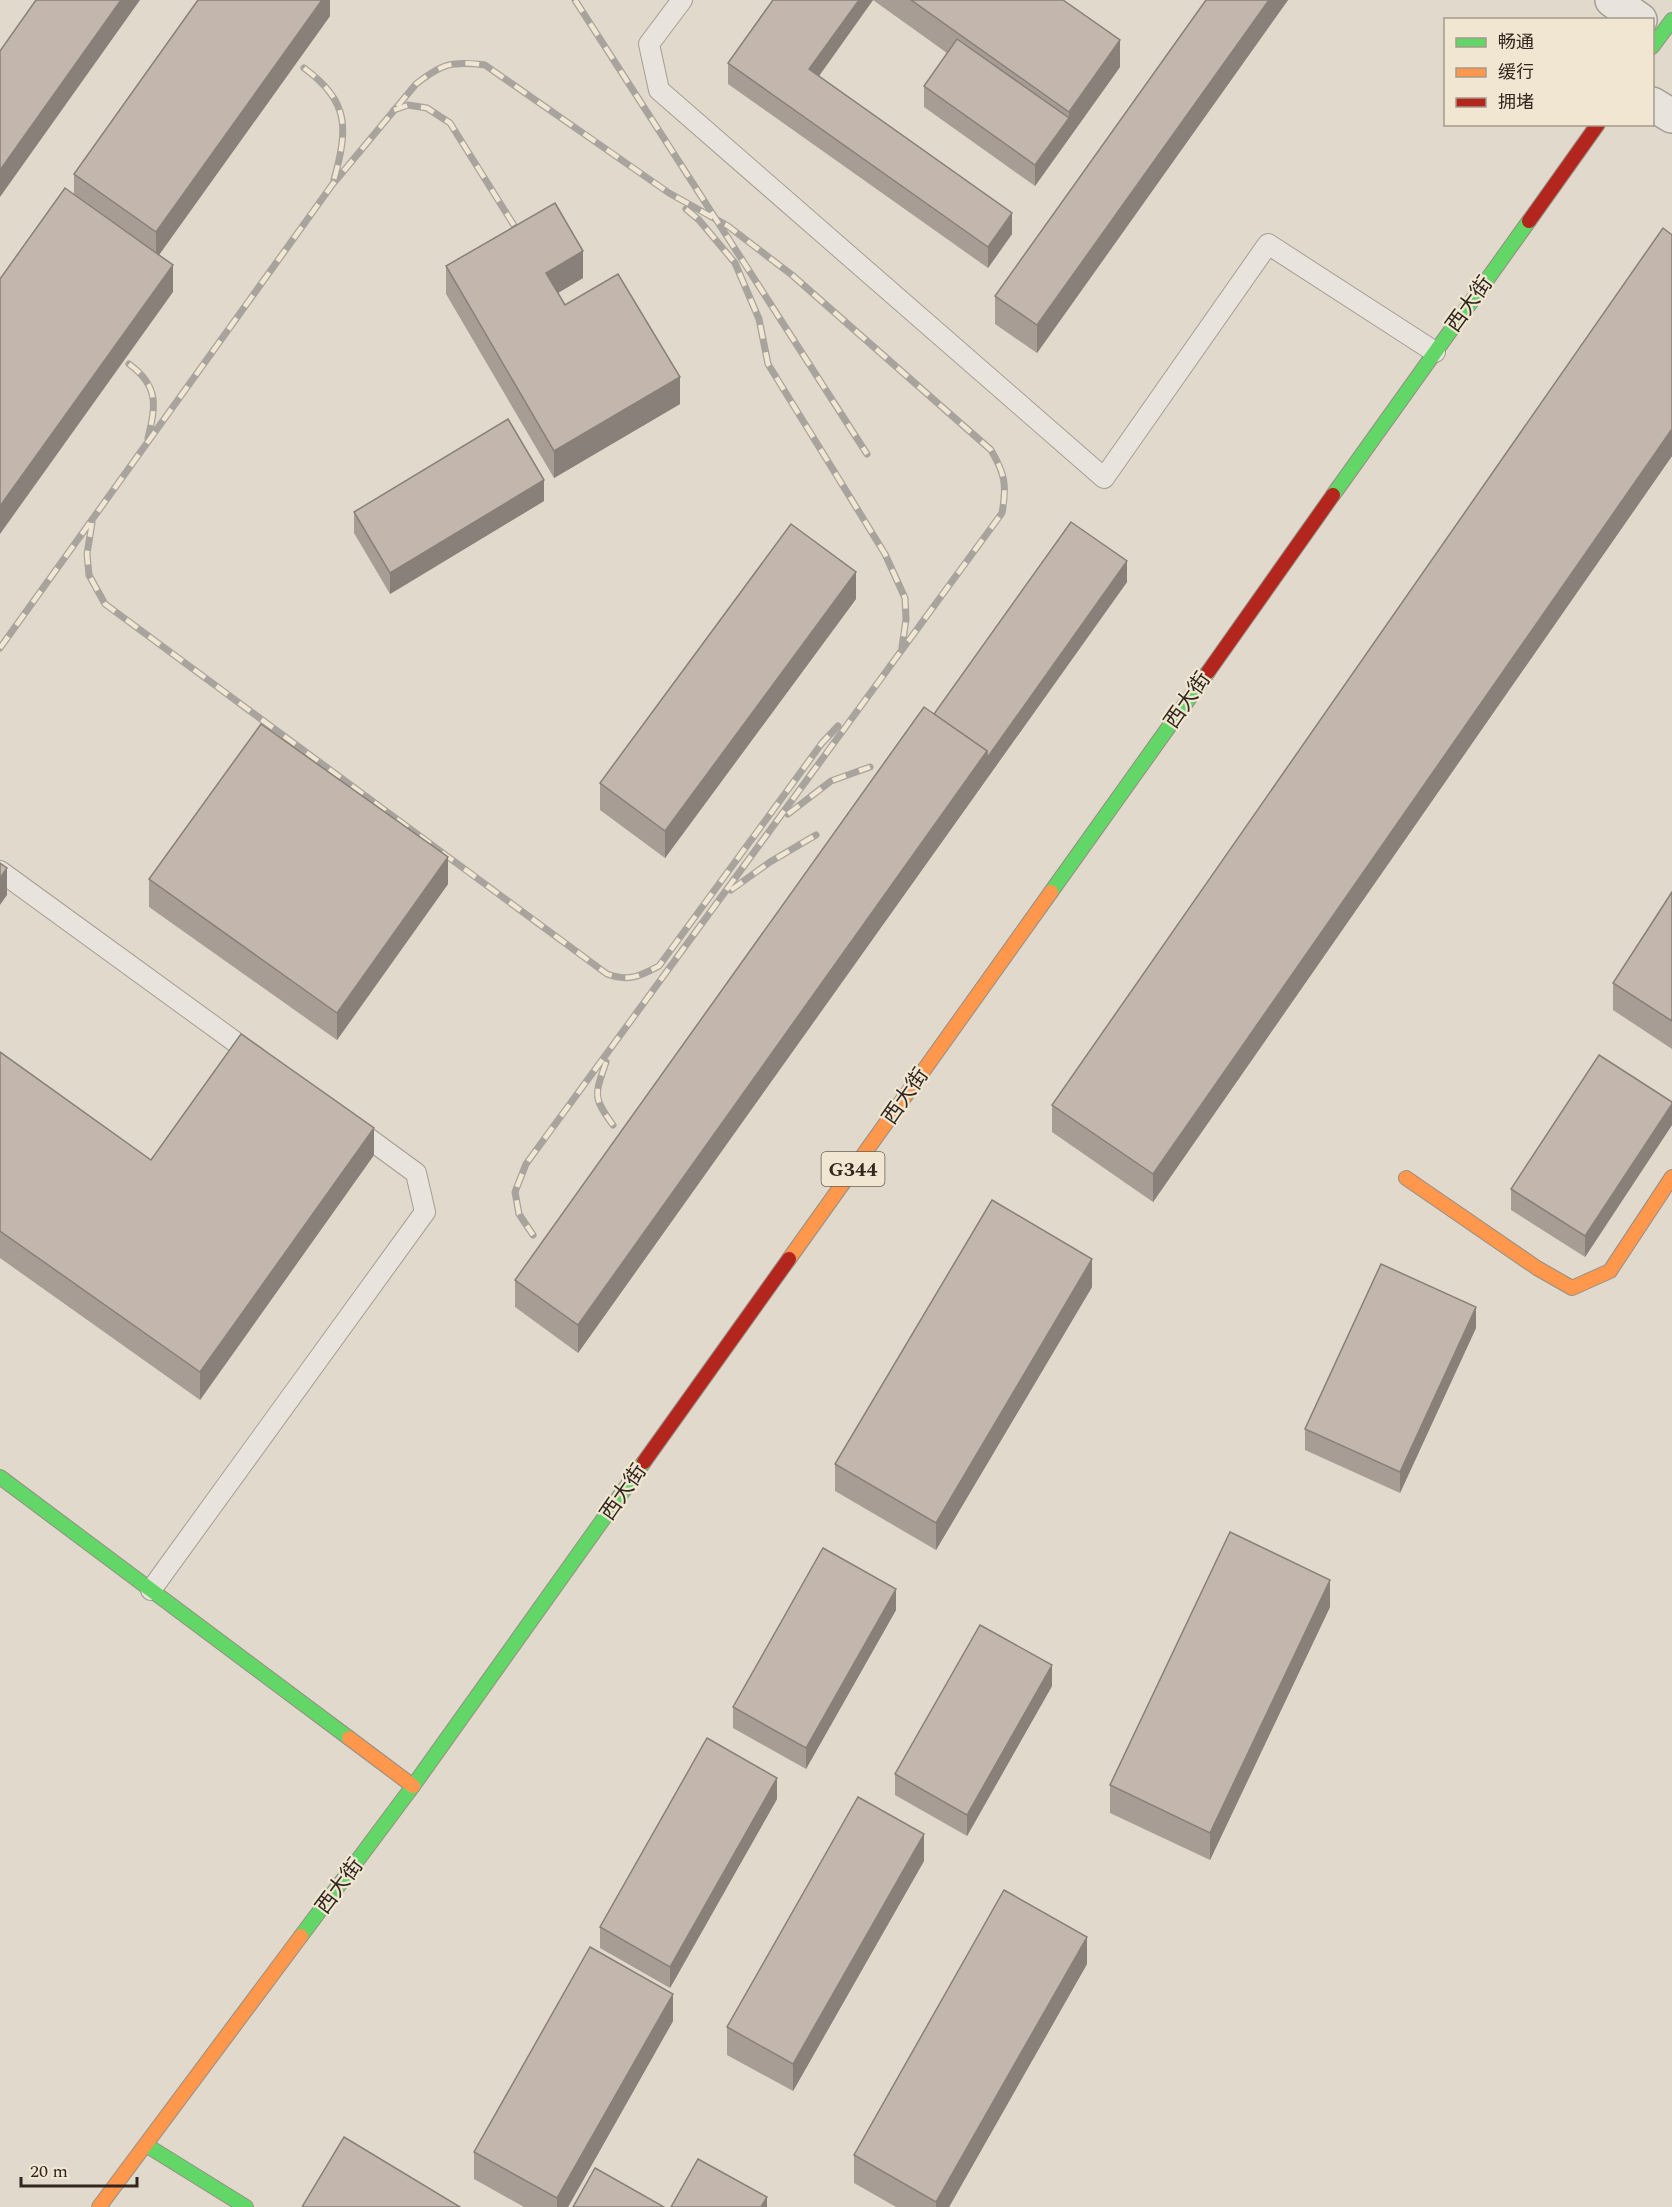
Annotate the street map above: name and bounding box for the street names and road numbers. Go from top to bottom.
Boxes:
street label: 西大街 [1438,270,1501,339]
street label: 西大街 [1157,666,1219,736]
street label: 西大街 [875,1062,937,1132]
road number: G344 [822,1152,884,1186]
street label: 西大街 [593,1458,655,1528]
street label: 西大街 [308,1852,372,1921]

